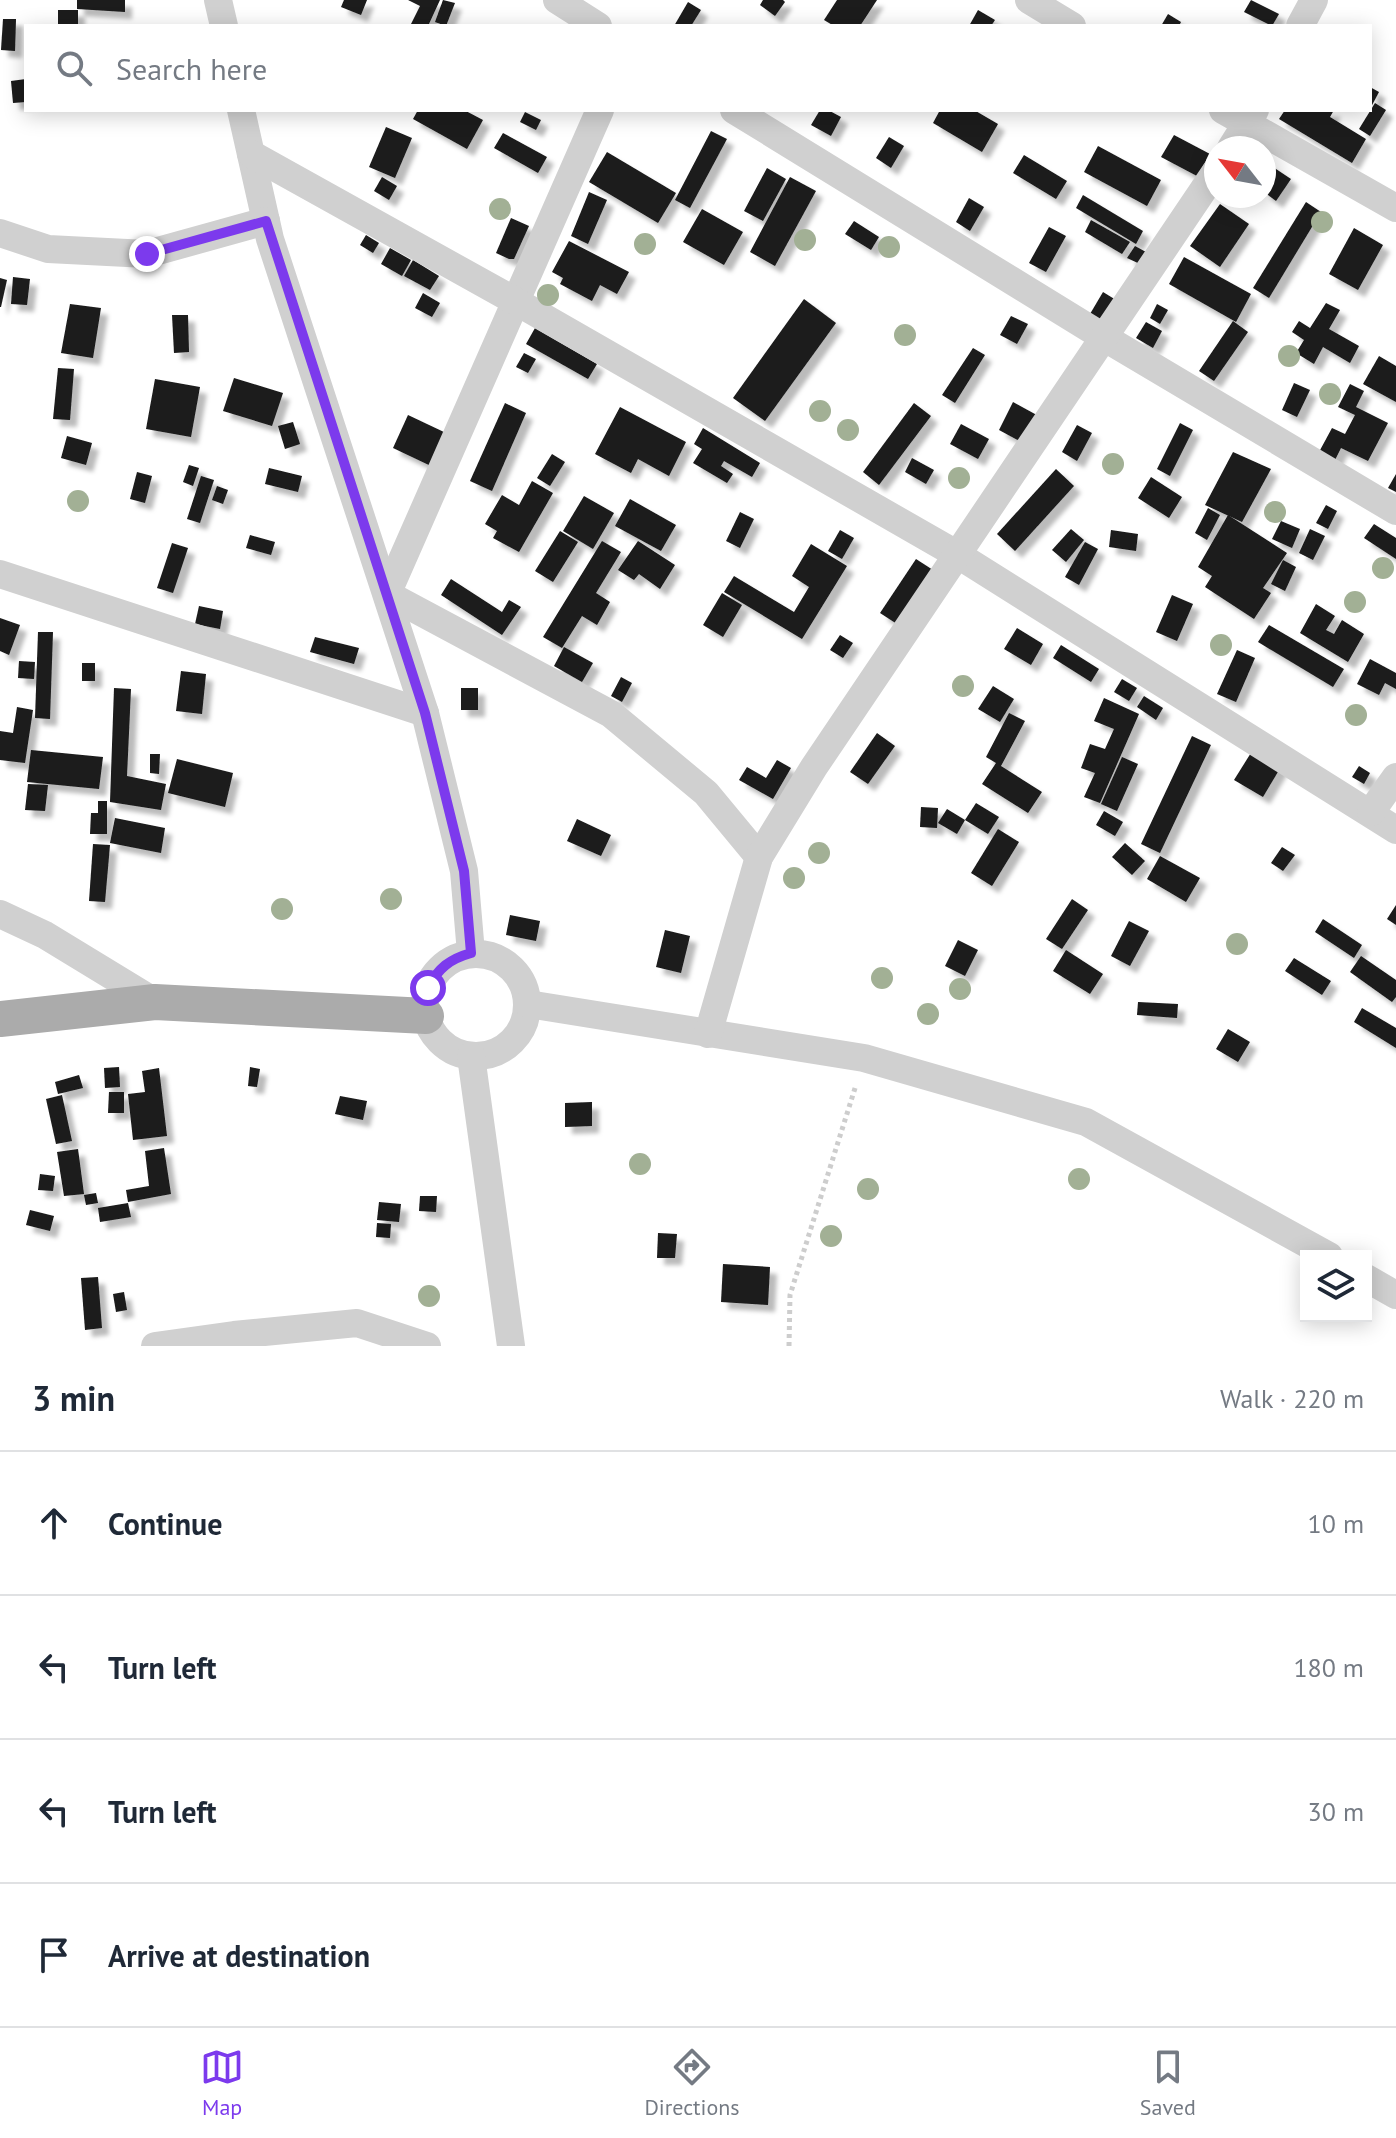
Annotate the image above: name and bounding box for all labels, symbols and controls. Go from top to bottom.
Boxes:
search box [24,24,1372,112]
icon: search [52,46,96,90]
text: Search here [116,49,267,88]
north arrow [1204,136,1276,208]
route end [129,236,165,272]
route start [410,970,446,1006]
map controls [1300,1250,1372,1322]
button: layers [1300,1250,1372,1322]
text: 3 min [32,1376,115,1420]
text: Walk · 220 m [1220,1382,1364,1415]
icon: ahead [32,1501,76,1545]
text: Continue [108,1504,222,1543]
text: 10 m [1308,1507,1364,1540]
icon: left [32,1645,76,1689]
text: Turn left [108,1648,216,1687]
text: 180 m [1293,1651,1364,1684]
icon: left [32,1789,76,1833]
text: Turn left [108,1792,216,1831]
text: 30 m [1308,1795,1364,1828]
icon: arrive [32,1933,76,1977]
text: Arrive at destination [108,1936,370,1975]
tab: Map [200,2045,244,2121]
tab: Directions [644,2045,740,2121]
tab: Saved [1140,2045,1196,2121]

